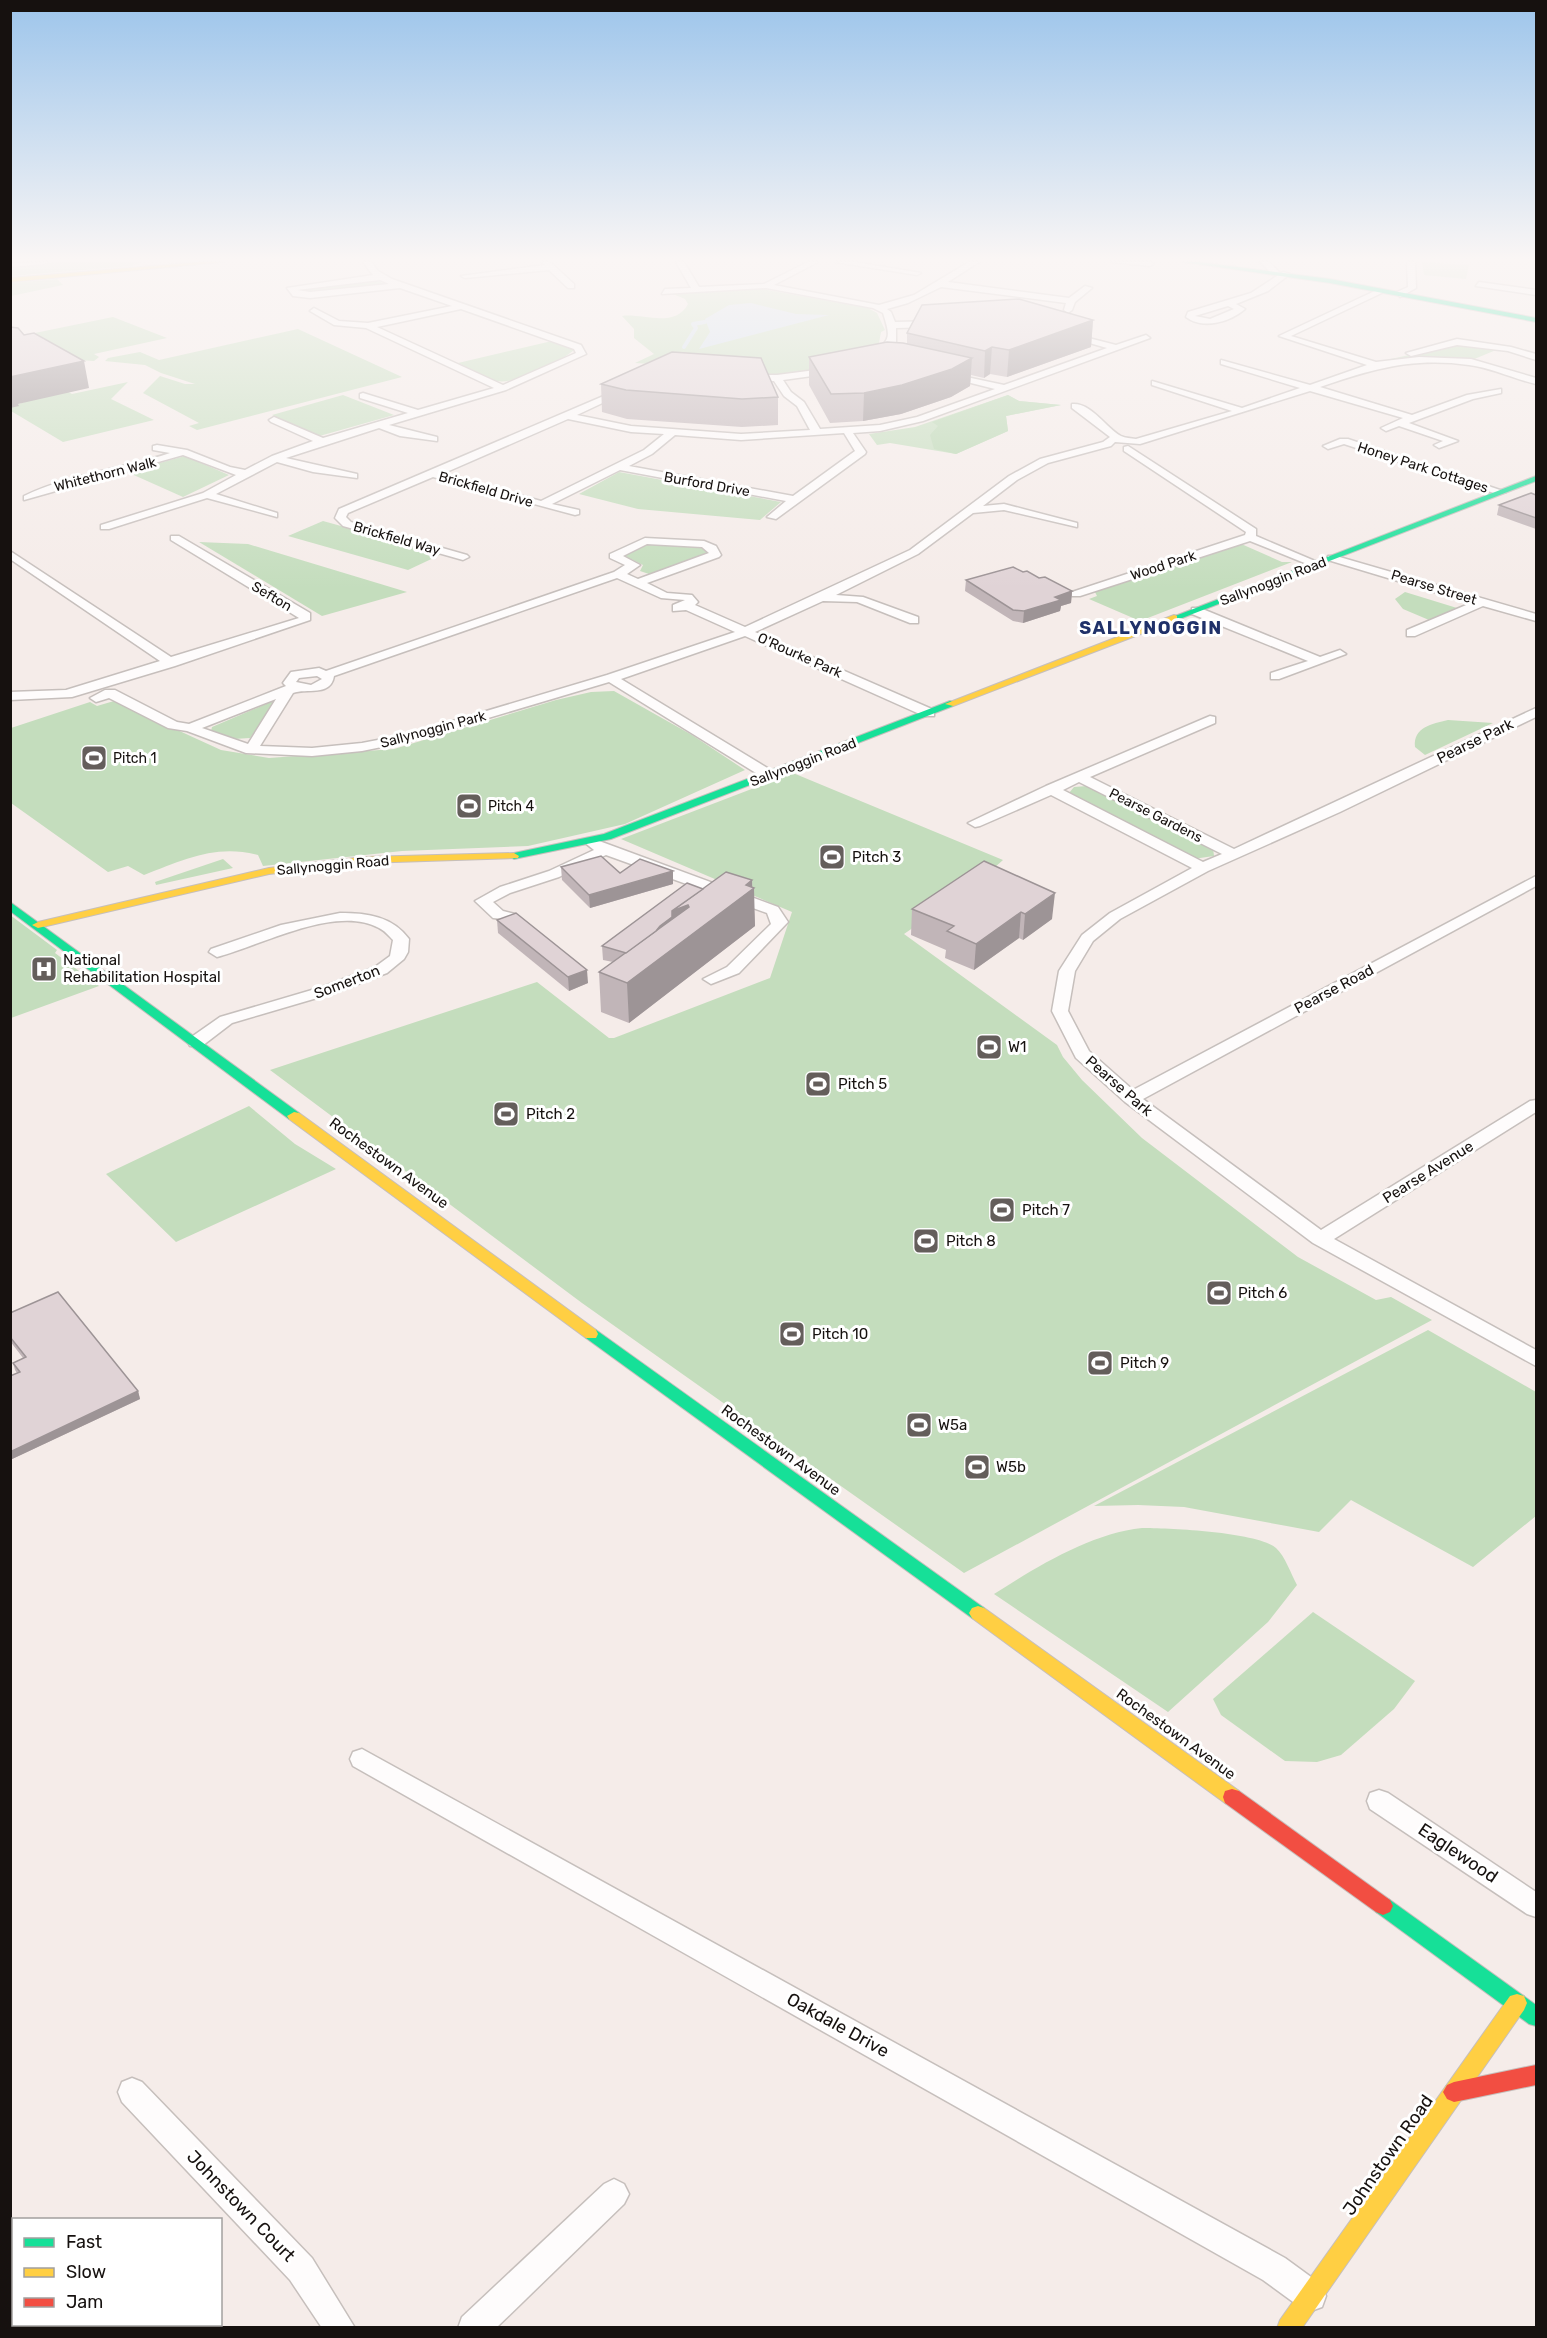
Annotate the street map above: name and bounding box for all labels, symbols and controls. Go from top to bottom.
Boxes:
street label: Honey Park Cottages [1355,438,1490,497]
street label: Whitethorn Walk [52,453,159,495]
street label: Brickfield Drive [437,468,535,511]
street label: Burford Drive [663,469,751,500]
street label: Brickfield Way [351,518,443,559]
street label: Wood Park [1128,547,1199,584]
street label: Sallynoggin Road [1218,553,1329,610]
street label: Pearse Street [1389,566,1479,609]
street label: Sefton [249,578,295,615]
district label: SALLYNOGGIN [1079,617,1223,639]
street label: O'Rourke Park [755,629,845,682]
street label: Sallynoggin Park [378,707,489,752]
street label: Pearse Park [1434,715,1516,767]
street label: Sallynoggin Road [748,734,859,791]
sports icon: Pitch 1 [79,743,109,773]
place label: Pitch 1 [113,750,157,767]
street label: Pearse Gardens [1106,785,1205,846]
sports icon: Pitch 4 [454,791,484,821]
place label: Pitch 4 [488,798,535,815]
sports icon: Pitch 3 [817,842,847,872]
place label: Pitch 3 [852,848,901,866]
street label: Sallynoggin Road [276,852,390,879]
place label: National Rehabilitation Hospital [63,951,221,986]
hospital icon: National Rehabilitation Hospital [29,954,59,984]
street label: Somerton [312,961,382,1003]
street label: Pearse Road [1291,961,1377,1017]
sports icon: W1 [974,1032,1004,1062]
place label: W1 [1008,1038,1026,1056]
street label: Pearse Park [1082,1052,1156,1120]
sports icon: Pitch 5 [803,1069,833,1099]
place label: Pitch 5 [838,1075,887,1093]
sports icon: Pitch 2 [491,1099,521,1129]
place label: Pitch 2 [526,1105,575,1123]
street label: Rochestown Avenue [326,1114,452,1212]
street label: Pearse Avenue [1379,1137,1477,1207]
sports icon: Pitch 7 [987,1195,1017,1225]
place label: Pitch 7 [1022,1201,1070,1219]
sports icon: Pitch 8 [911,1226,941,1256]
place label: Pitch 8 [946,1232,996,1250]
sports icon: Pitch 6 [1204,1278,1234,1308]
place label: Pitch 6 [1238,1284,1287,1302]
sports icon: Pitch 10 [777,1319,807,1349]
place label: Pitch 10 [812,1325,868,1343]
sports icon: Pitch 9 [1085,1348,1115,1378]
place label: Pitch 9 [1120,1354,1169,1372]
street label: Rochestown Avenue [718,1401,844,1499]
sports icon: W5a [904,1410,934,1440]
place label: W5a [938,1416,967,1434]
sports icon: W5b [962,1452,992,1482]
place label: W5b [996,1458,1026,1476]
street label: Rochestown Avenue [1113,1685,1239,1783]
street label: Eaglewood [1414,1818,1502,1888]
street label: Oakdale Drive [783,1988,893,2062]
street label: Johnstown Road [1338,2090,1438,2220]
street label: Johnstown Court [182,2146,300,2266]
legend [12,2218,222,2326]
text: Fast [66,2231,102,2253]
text: Slow [66,2261,106,2283]
text: Jam [66,2291,103,2313]

